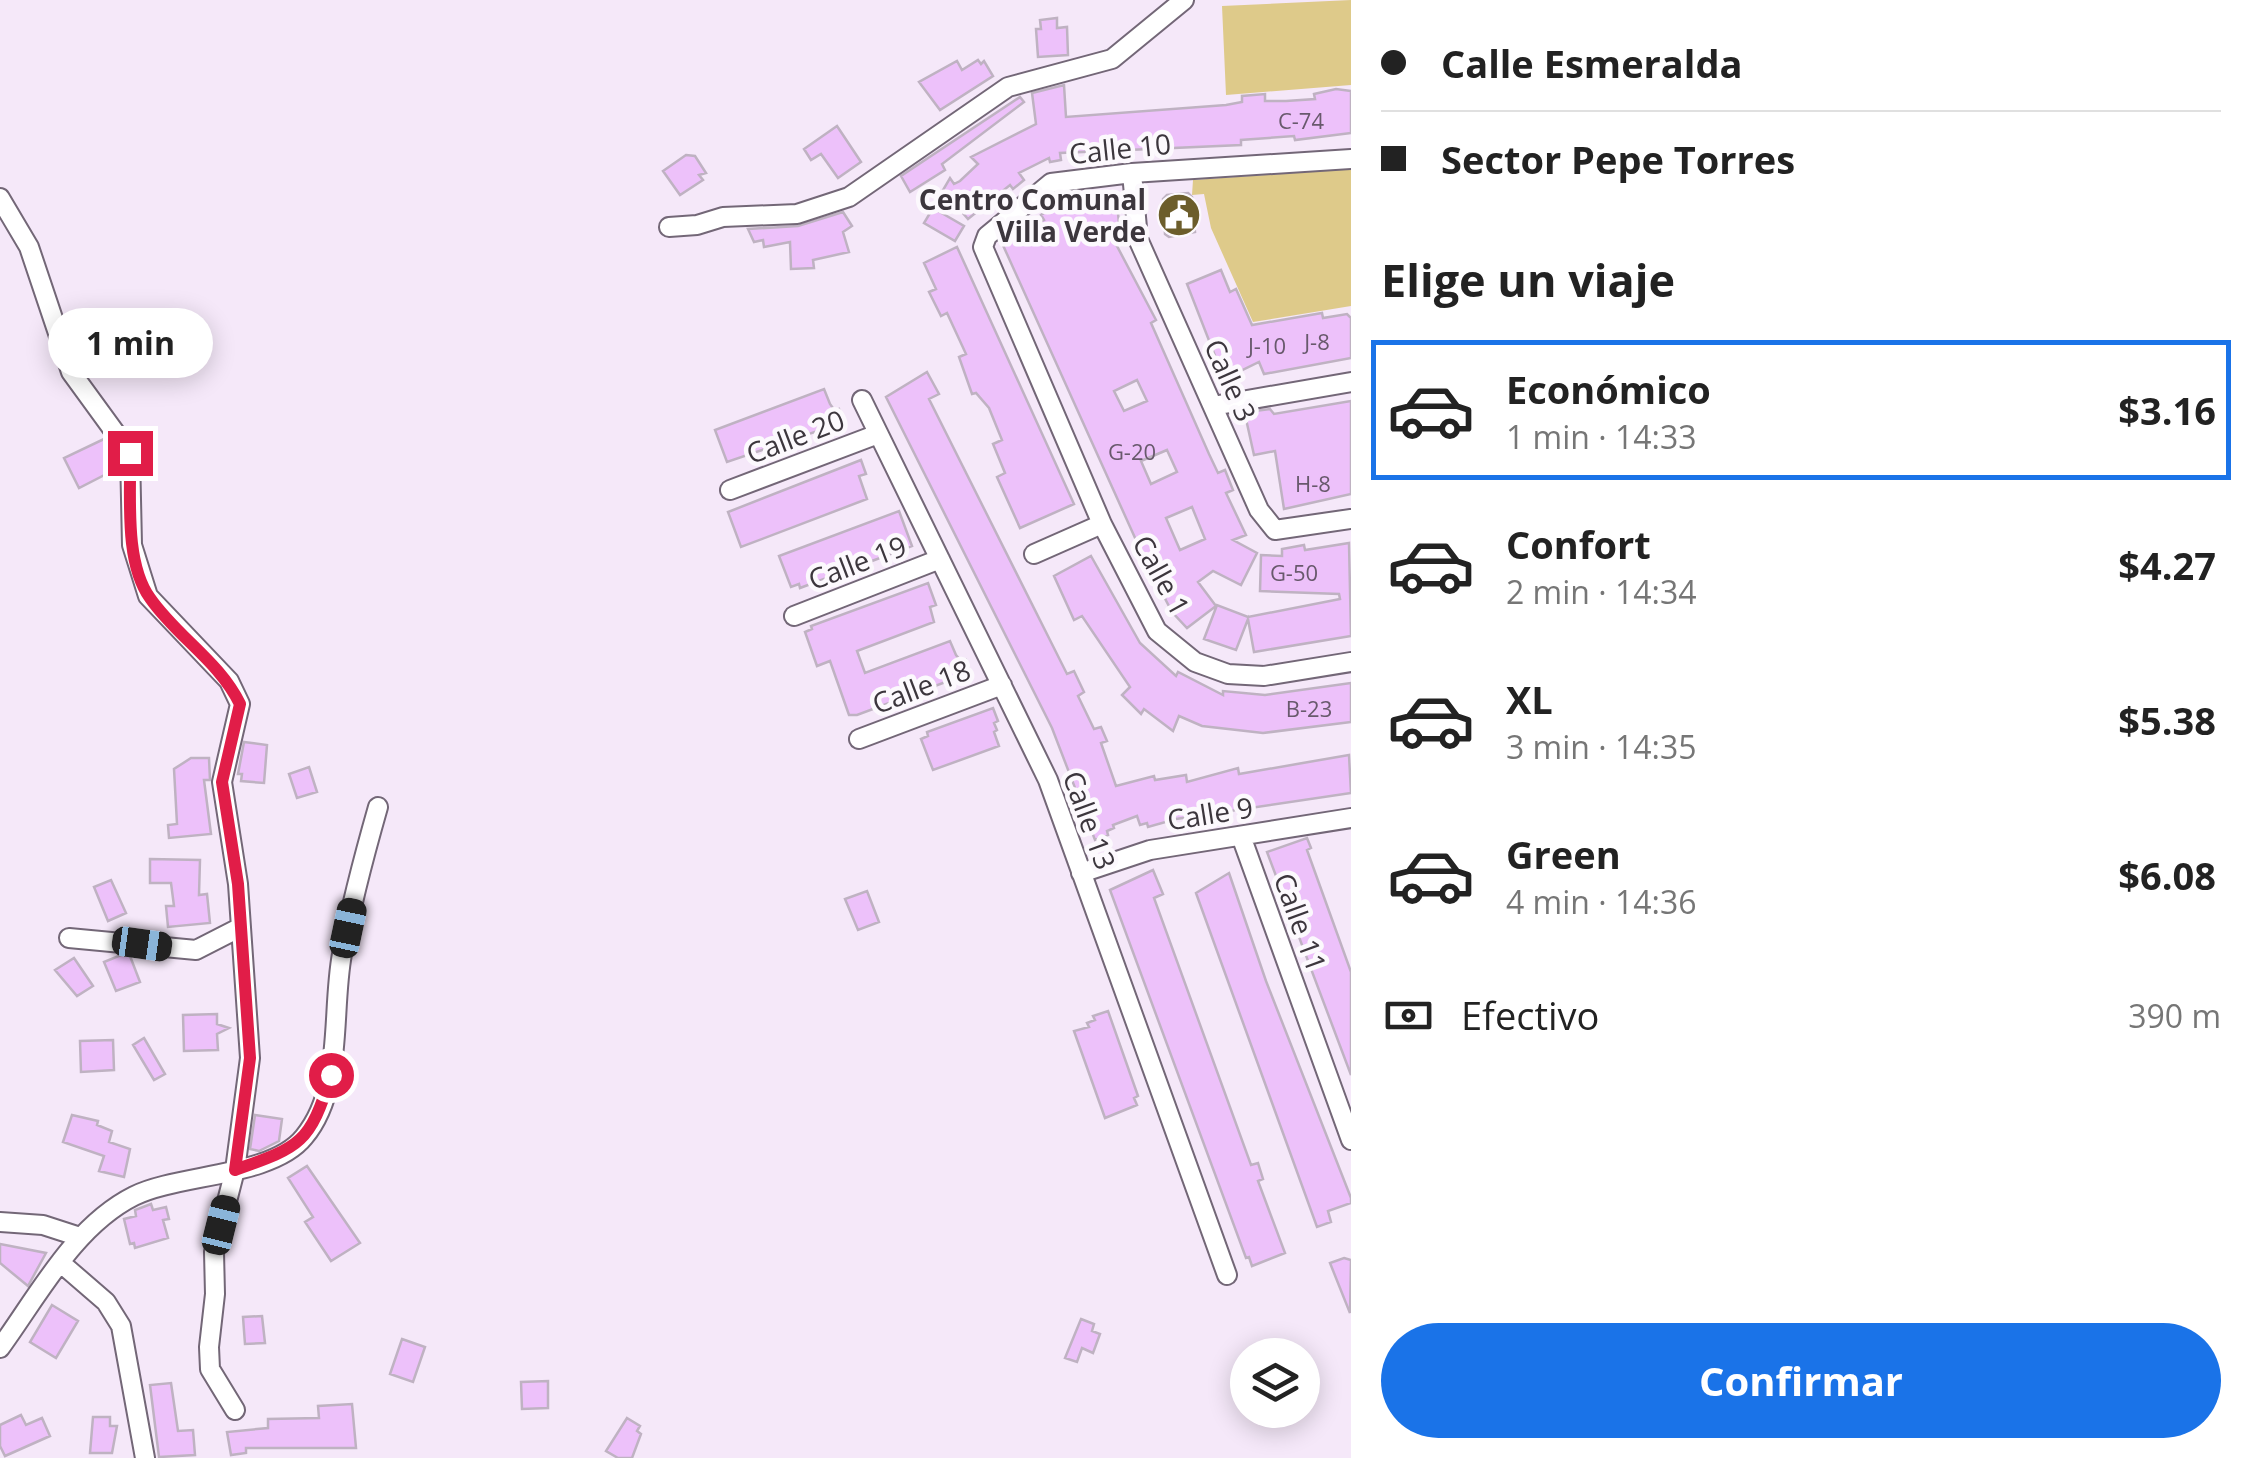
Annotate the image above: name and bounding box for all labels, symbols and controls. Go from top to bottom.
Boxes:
text: Calle Esmeralda [1441,37,1742,89]
house number: C-74 [1278,105,1324,135]
street label: Calle 10 [1067,124,1173,172]
text: Sector Pepe Torres [1441,133,1795,185]
place label: Centro Comunal Villa Verde [919,180,1146,250]
public building icon: Centro Comunal Villa Verde [1156,192,1202,238]
text: Elige un viaje [1381,249,1675,310]
callout: 1 min [48,308,212,378]
text: 1 min [86,321,175,364]
house number: J-8 [1302,326,1330,356]
house number: J-10 [1246,330,1286,360]
street label: Calle 3 [1196,333,1266,427]
text: Económico [1506,363,1711,415]
icon: car [1386,365,1476,455]
text: $3.16 [2118,384,2216,436]
street label: Calle 20 [740,400,850,472]
text: 1 min · 14:33 [1506,415,1697,458]
route end [108,431,153,476]
house number: G-20 [1108,436,1156,466]
house number: H-8 [1295,468,1331,498]
text: Confort [1506,518,1651,570]
icon: car [1386,520,1476,610]
street label: Calle 19 [802,526,912,598]
street label: Calle 1 [1124,528,1200,622]
text: $4.27 [2118,539,2216,591]
house number: G-50 [1270,557,1318,587]
text: 2 min · 14:34 [1506,570,1697,613]
street label: Calle 18 [866,650,976,722]
text: XL [1506,673,1553,725]
icon: car [1386,675,1476,765]
house number: B-23 [1286,693,1332,723]
text: $5.38 [2118,694,2216,746]
text: 3 min · 14:35 [1506,725,1697,768]
street label: Calle 13 [1055,765,1125,875]
street label: Calle 9 [1164,787,1256,839]
text: Green [1506,828,1621,880]
icon: car [1386,830,1476,920]
text: $6.08 [2118,849,2216,901]
street label: Calle 11 [1266,867,1336,977]
text: 4 min · 14:36 [1506,880,1697,923]
car [327,896,369,960]
car [110,925,174,963]
icon: cash [1381,988,1436,1043]
text: Efectivo [1461,989,1599,1041]
text: 390 m [2128,994,2221,1037]
route start [309,1053,354,1098]
car [199,1192,243,1258]
button: Confirmar [1381,1323,2221,1438]
map controls [1230,1338,1320,1428]
button: layers [1230,1338,1320,1428]

